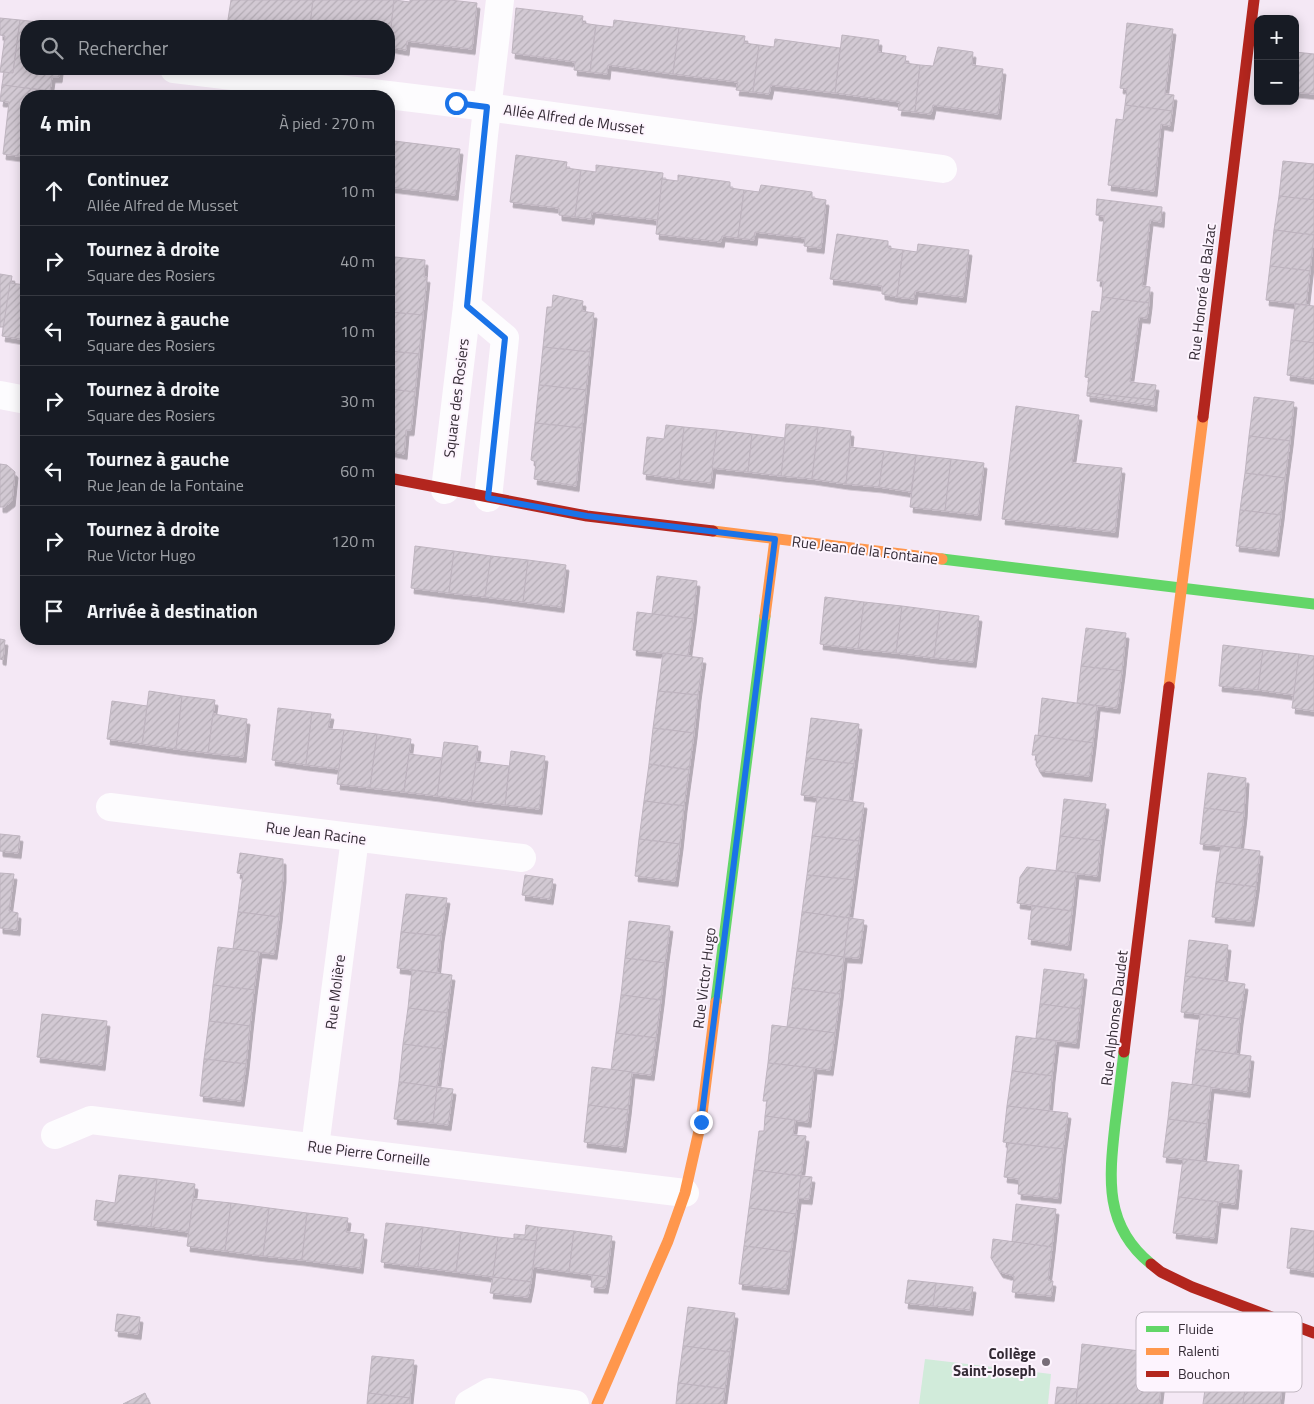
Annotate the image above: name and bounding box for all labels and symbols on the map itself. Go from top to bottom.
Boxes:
route start [445,92,468,115]
street label: Allée Alfred de Musset [502,98,646,140]
street label: Rue Honoré de Balzac [1182,222,1222,362]
street label: Square des Rosiers [437,337,475,459]
street label: Rue Jean de la Fontaine [791,530,939,570]
street label: Rue Jean Racine [264,815,368,851]
street label: Rue Victor Hugo [686,926,722,1030]
street label: Rue Alphonse Daudet [1094,948,1134,1087]
street label: Rue Molière [319,953,351,1031]
route end [690,1111,713,1134]
street label: Rue Pierre Corneille [306,1134,432,1172]
legend [1136,1312,1302,1392]
text: Fluide [1178,1318,1214,1339]
text: Ralenti [1178,1340,1219,1361]
place label: Collège Saint-Joseph [953,1342,1036,1382]
marker: Collège Saint-Joseph [1040,1356,1052,1368]
text: Bouchon [1178,1363,1230,1384]

